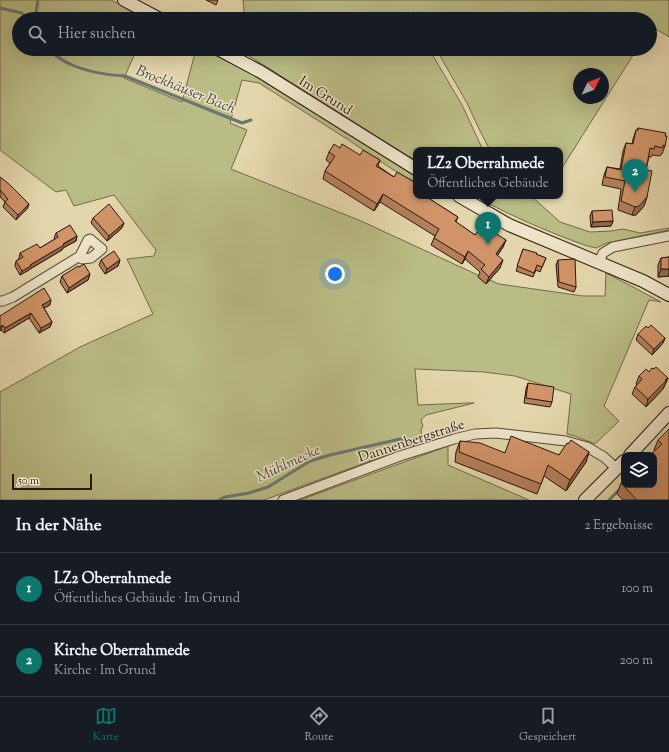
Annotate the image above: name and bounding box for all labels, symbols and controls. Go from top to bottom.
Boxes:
search box [12,12,657,56]
icon: search [26,23,48,45]
text: Hier suchen [58,24,136,45]
water label: Brockhäuser Bach [132,61,239,120]
north arrow [573,68,609,104]
street label: Im Grund [294,72,356,121]
popup [413,147,563,199]
text: LZ2 Oberrahmede [427,154,544,175]
pin: 2 [622,159,648,192]
text: Öffentliches Gebäude [427,175,549,193]
pin: 1 [475,212,501,245]
your location [325,264,345,284]
street label: Dannenbergstraße [356,415,467,469]
water label: Mühlmecke [253,440,324,488]
map controls [621,452,657,488]
button: layers [621,452,657,488]
scale bar [12,472,92,491]
text: 50 m [18,473,39,489]
text: In der Nähe [16,514,102,538]
text: 2 Ergebnisse [584,517,653,535]
text: LZ2 Oberrahmede [54,569,171,590]
text: 1 [27,580,31,598]
text: 100 m [621,580,653,598]
text: Öffentliches Gebäude · Im Grund [54,590,240,608]
text: Kirche Oberrahmede [54,641,190,662]
text: 2 [26,652,32,670]
text: 200 m [620,652,653,670]
text: Kirche · Im Grund [54,662,156,680]
tab: Karte [93,705,119,745]
tab: Route [305,705,333,745]
tab: Gespeichert [519,705,576,745]

